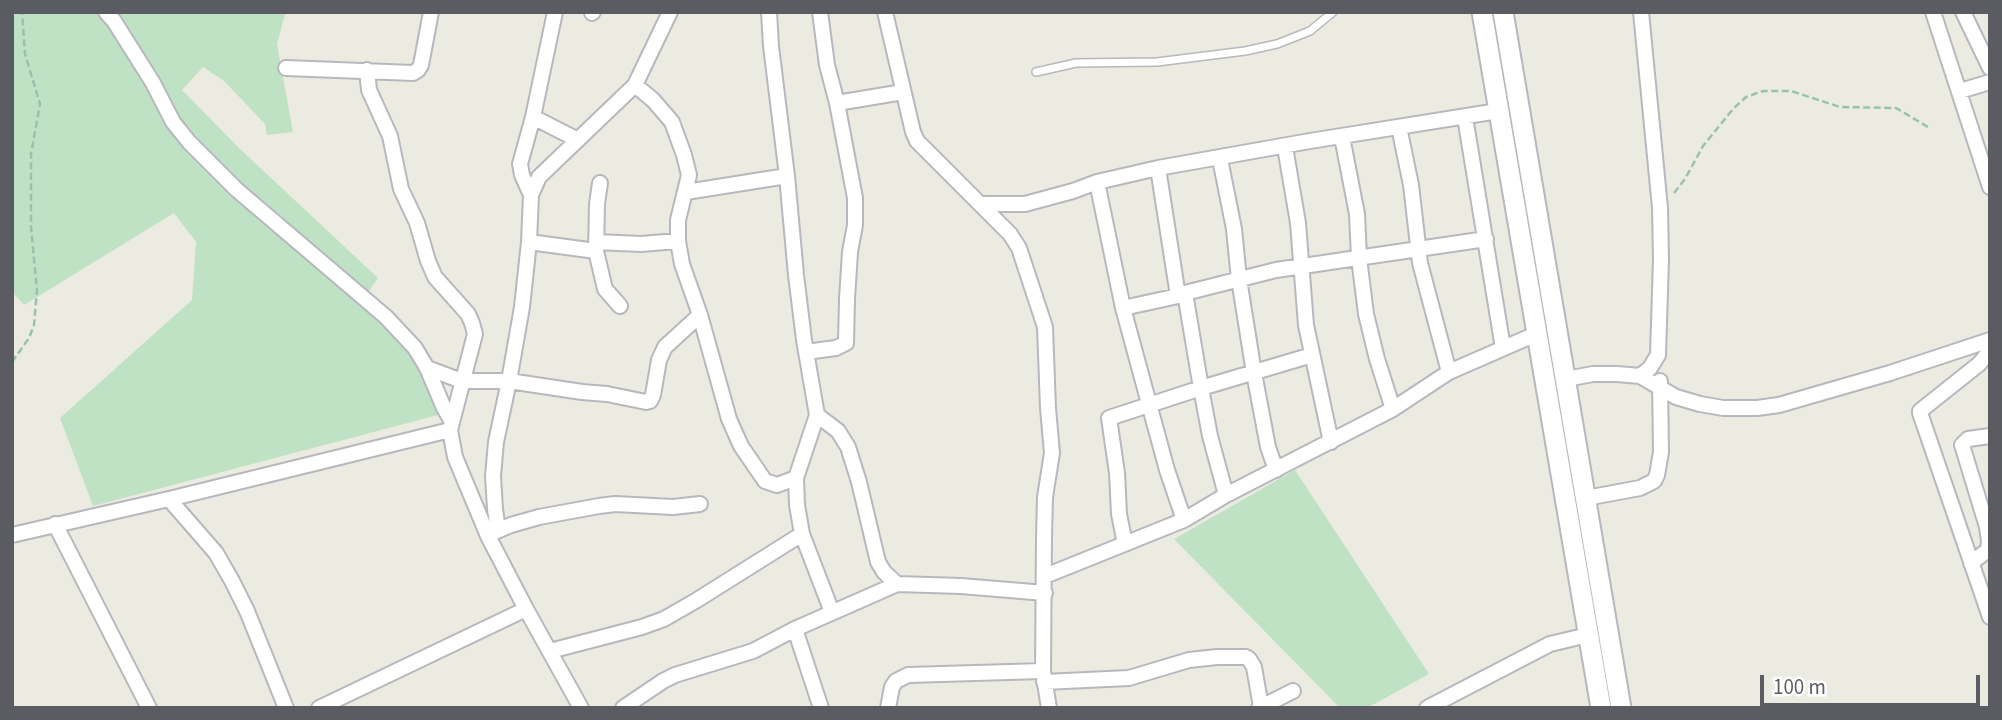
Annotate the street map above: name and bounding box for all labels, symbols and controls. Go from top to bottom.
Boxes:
scale bar [1764,660,1984,704]
text: 100 m [1773,672,1826,702]

